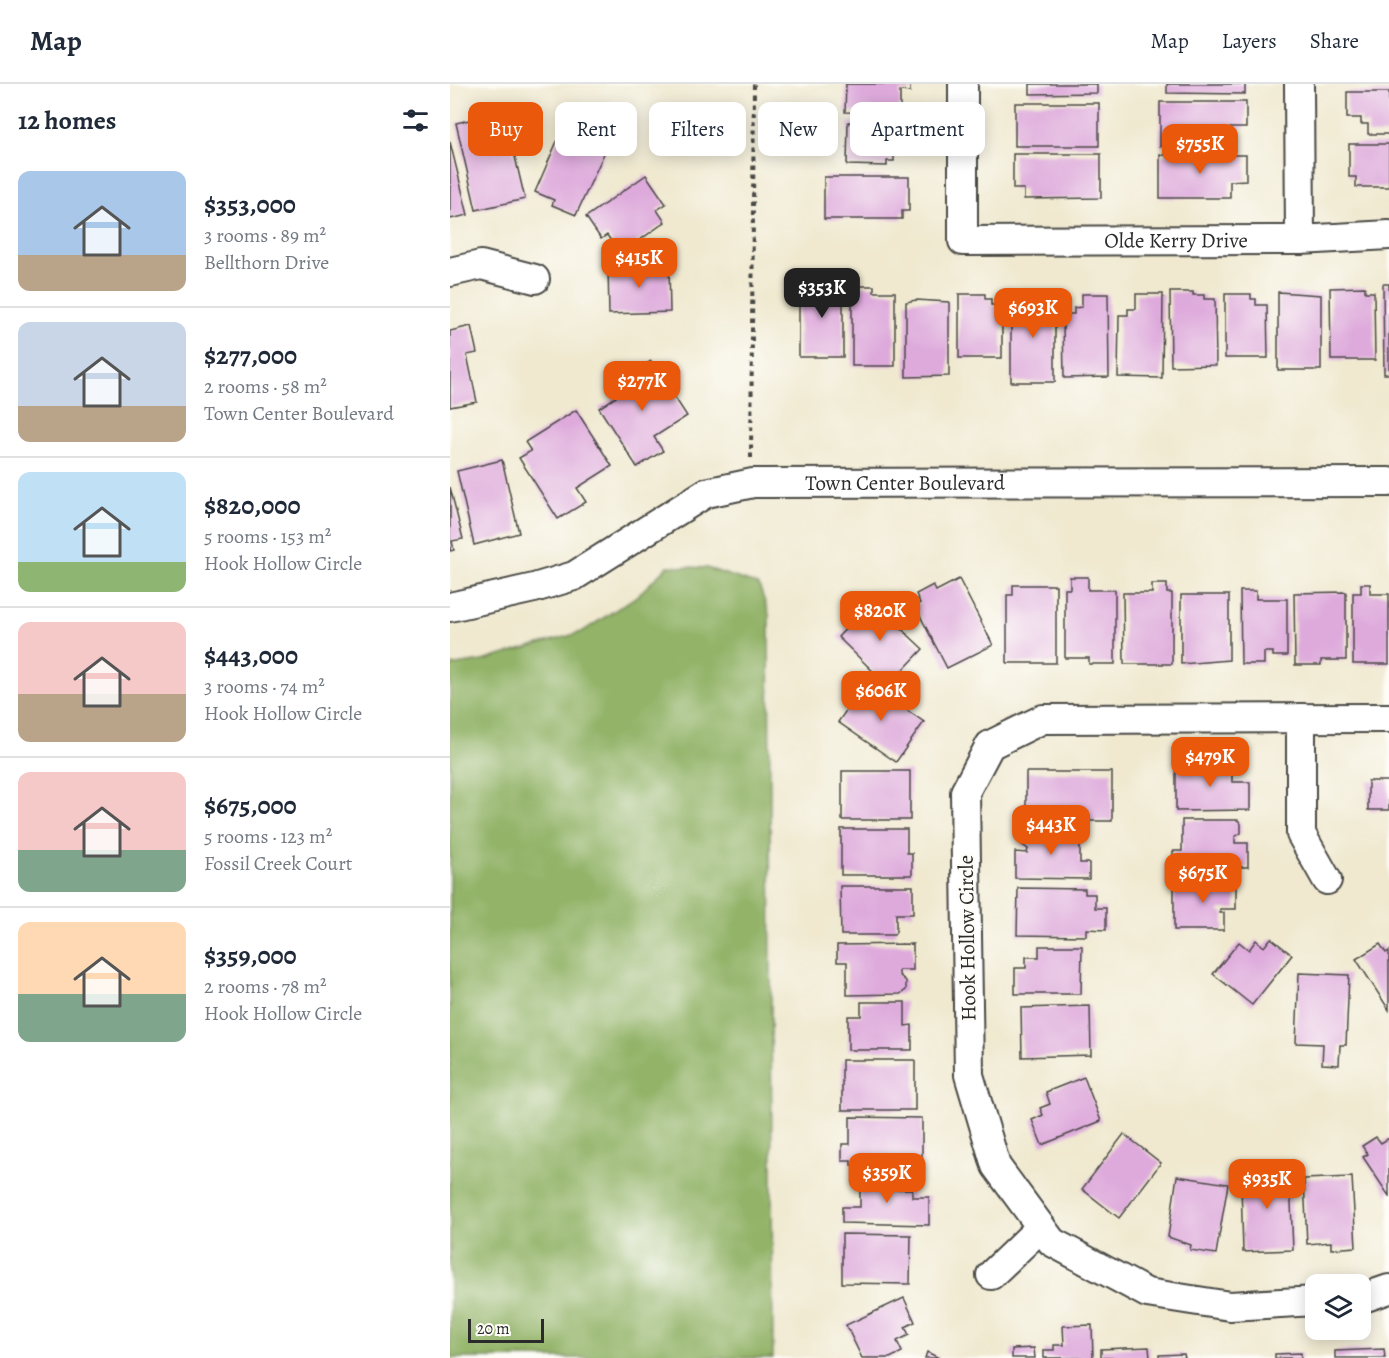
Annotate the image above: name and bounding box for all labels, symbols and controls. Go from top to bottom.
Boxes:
text: Map [30,22,82,60]
text: Map [1150,27,1189,55]
text: Layers [1222,27,1277,55]
text: Share [1310,27,1359,55]
chip: Buy [468,102,543,156]
chip: Rent [555,102,637,156]
chip: Filters [649,102,746,156]
chip: New [758,102,838,156]
chip: Apartment [850,102,985,156]
text: 12 homes [18,103,116,138]
icon: filters [399,104,432,137]
pin: $755K [1158,124,1242,175]
text: $755K [1176,130,1224,157]
text: $353,000 [204,187,296,222]
icon: home [66,195,138,267]
text: 3 rooms · 89 m² [204,222,326,249]
street label: Olde Kerry Drive [1104,226,1248,255]
pin: $415K [597,238,681,289]
text: $415K [615,244,663,271]
text: Bellthorn Drive [204,249,329,276]
pin: $353K [780,268,864,319]
text: $353K [798,274,846,301]
pin: $693K [991,288,1075,339]
text: $693K [1008,294,1058,321]
text: $277,000 [204,338,297,373]
icon: home [66,346,138,418]
pin: $277K [600,361,684,412]
text: $277K [617,367,667,394]
text: 2 rooms · 58 m² [204,373,327,400]
text: Town Center Boulevard [204,400,394,427]
street label: Town Center Boulevard [805,469,1006,497]
text: $820,000 [204,488,300,523]
icon: home [66,496,138,568]
text: 5 rooms · 153 m² [204,523,331,550]
text: Hook Hollow Circle [204,550,362,577]
pin: $820K [838,591,922,642]
text: $820K [854,597,906,624]
text: $443,000 [204,638,298,673]
icon: home [66,646,138,718]
pin: $606K [839,671,923,722]
text: 3 rooms · 74 m² [204,673,325,700]
text: $606K [855,677,907,704]
text: Hook Hollow Circle [204,700,362,727]
pin: $479K [1168,737,1252,788]
text: $479K [1185,743,1235,770]
text: $675,000 [204,788,297,823]
icon: home [66,796,138,868]
pin: $443K [1009,805,1093,856]
text: $443K [1026,811,1076,838]
text: 5 rooms · 123 m² [204,823,332,850]
text: Fossil Creek Court [204,850,352,877]
pin: $675K [1161,853,1245,904]
street label: Hook Hollow Circle [952,855,982,1021]
text: $675K [1179,859,1227,886]
text: $359,000 [204,938,297,973]
icon: home [66,946,138,1018]
text: 2 rooms · 78 m² [204,973,327,1000]
text: Hook Hollow Circle [204,1000,362,1027]
pin: $359K [845,1153,929,1204]
text: $359K [863,1159,911,1186]
pin: $935K [1225,1159,1309,1210]
text: $935K [1243,1165,1291,1192]
map controls [1305,1274,1371,1340]
button: layers [1305,1274,1371,1340]
scale bar [468,1316,544,1344]
text: 20 m [477,1318,510,1340]

